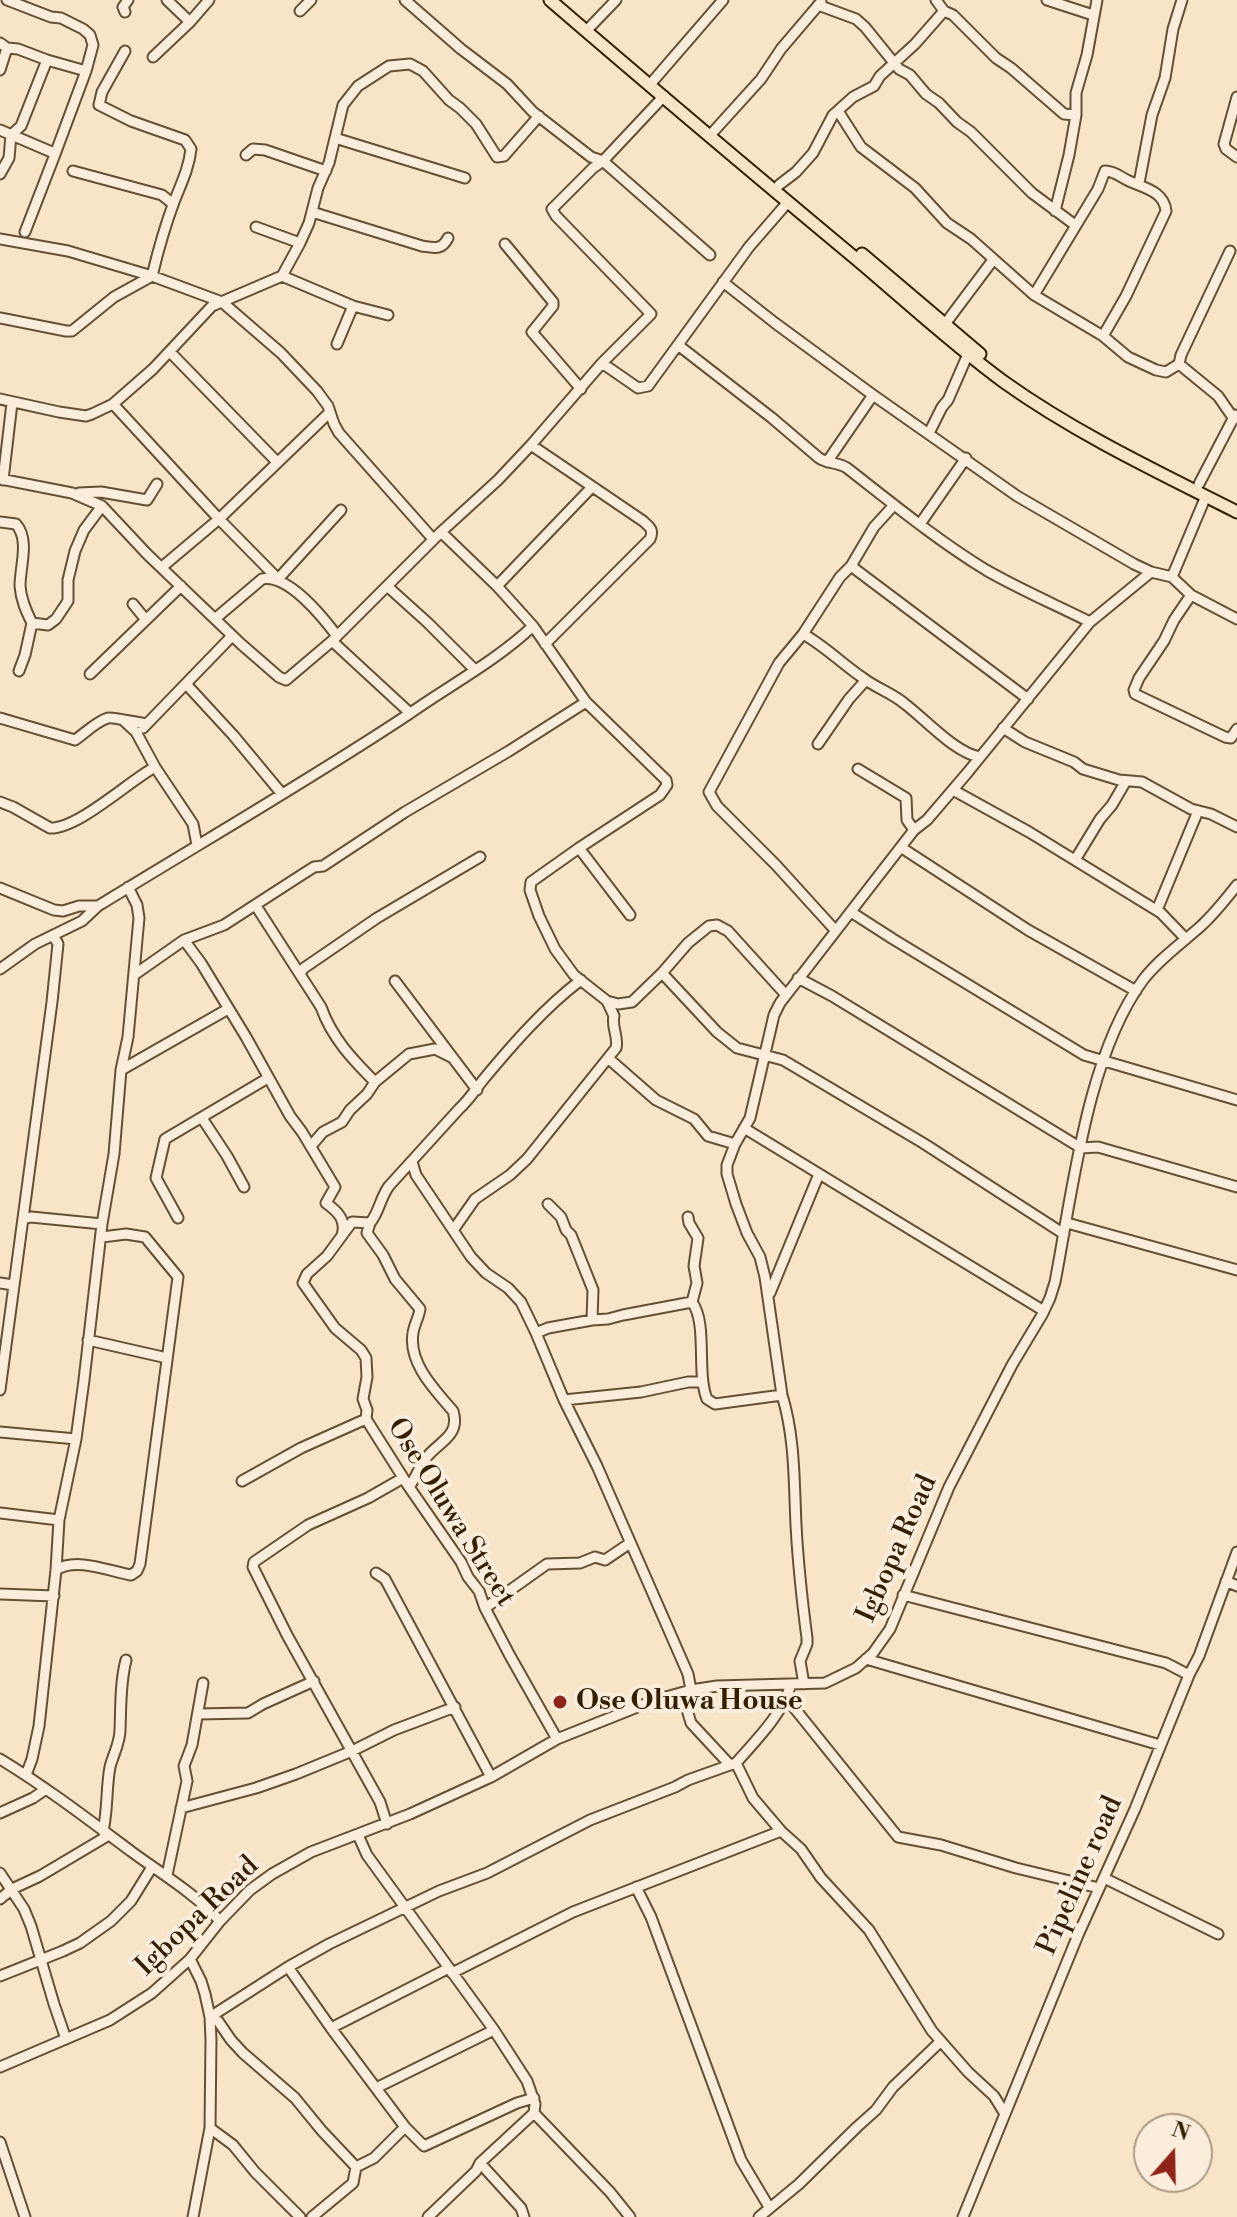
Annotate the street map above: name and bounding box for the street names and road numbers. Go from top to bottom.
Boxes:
street label: Ose Oluwa Street [379,1413,521,1613]
street label: Igbopa Road [851,1470,945,1628]
street label: Pipeline road [1031,1791,1131,1961]
street label: Igbopa Road [130,1850,266,1984]

